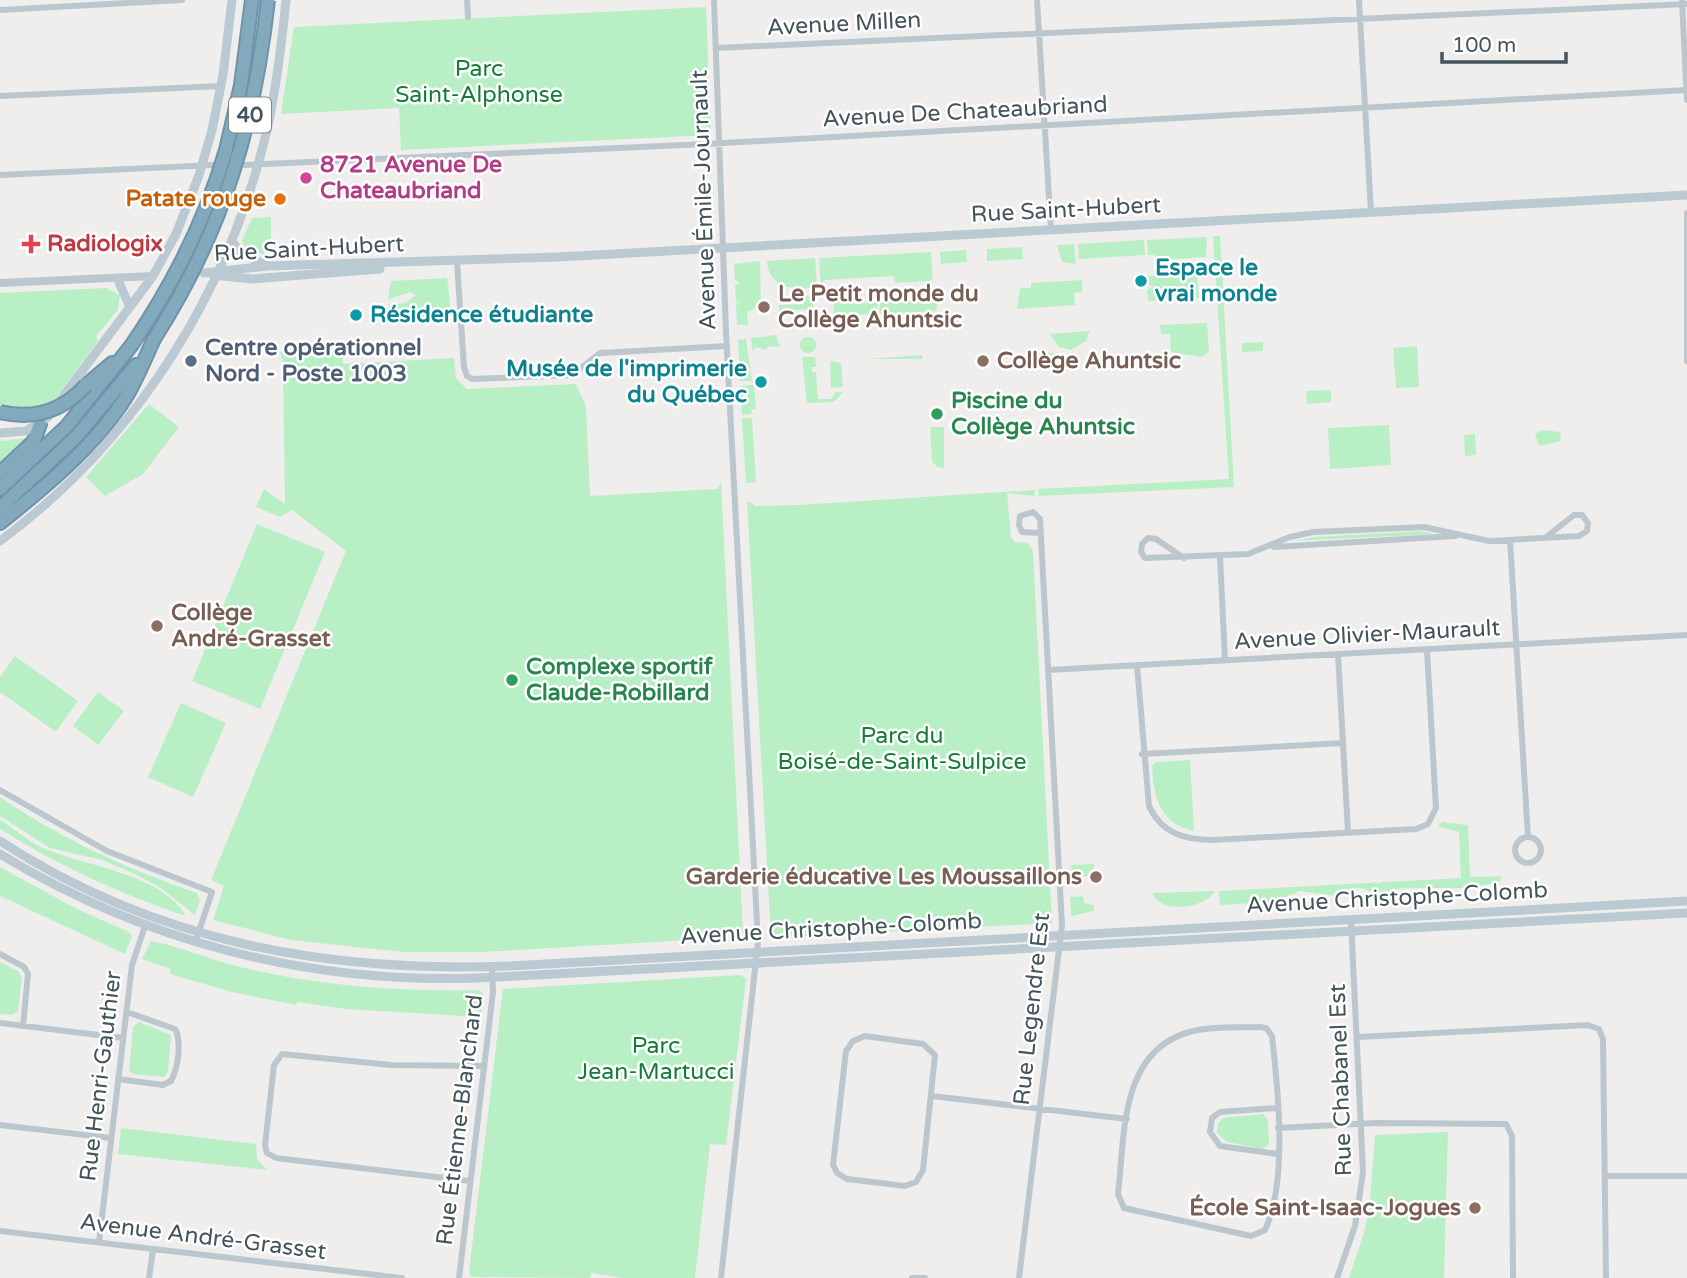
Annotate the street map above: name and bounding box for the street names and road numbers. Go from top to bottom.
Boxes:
street label: Avenue Millen [766,6,922,42]
street label: Avenue Émile-Journault [685,69,723,331]
street label: Avenue De Chateaubriand [822,91,1108,133]
road number: 40 [229,97,271,132]
street label: Rue Saint-Hubert [970,191,1162,229]
street label: Rue Saint-Hubert [213,230,405,268]
street label: Avenue Olivier-Maurault [1233,614,1501,656]
street label: Avenue Christophe-Colomb [1245,876,1549,920]
street label: Avenue Christophe-Colomb [679,907,983,951]
street label: Rue Legendre Est [1008,911,1056,1107]
street label: Rue Henri-Gauthier [74,969,128,1183]
street label: Rue Chabanel Est [1324,983,1358,1177]
street label: Rue Étienne-Blanchard [431,993,489,1247]
street label: Avenue André-Grasset [78,1208,328,1266]

